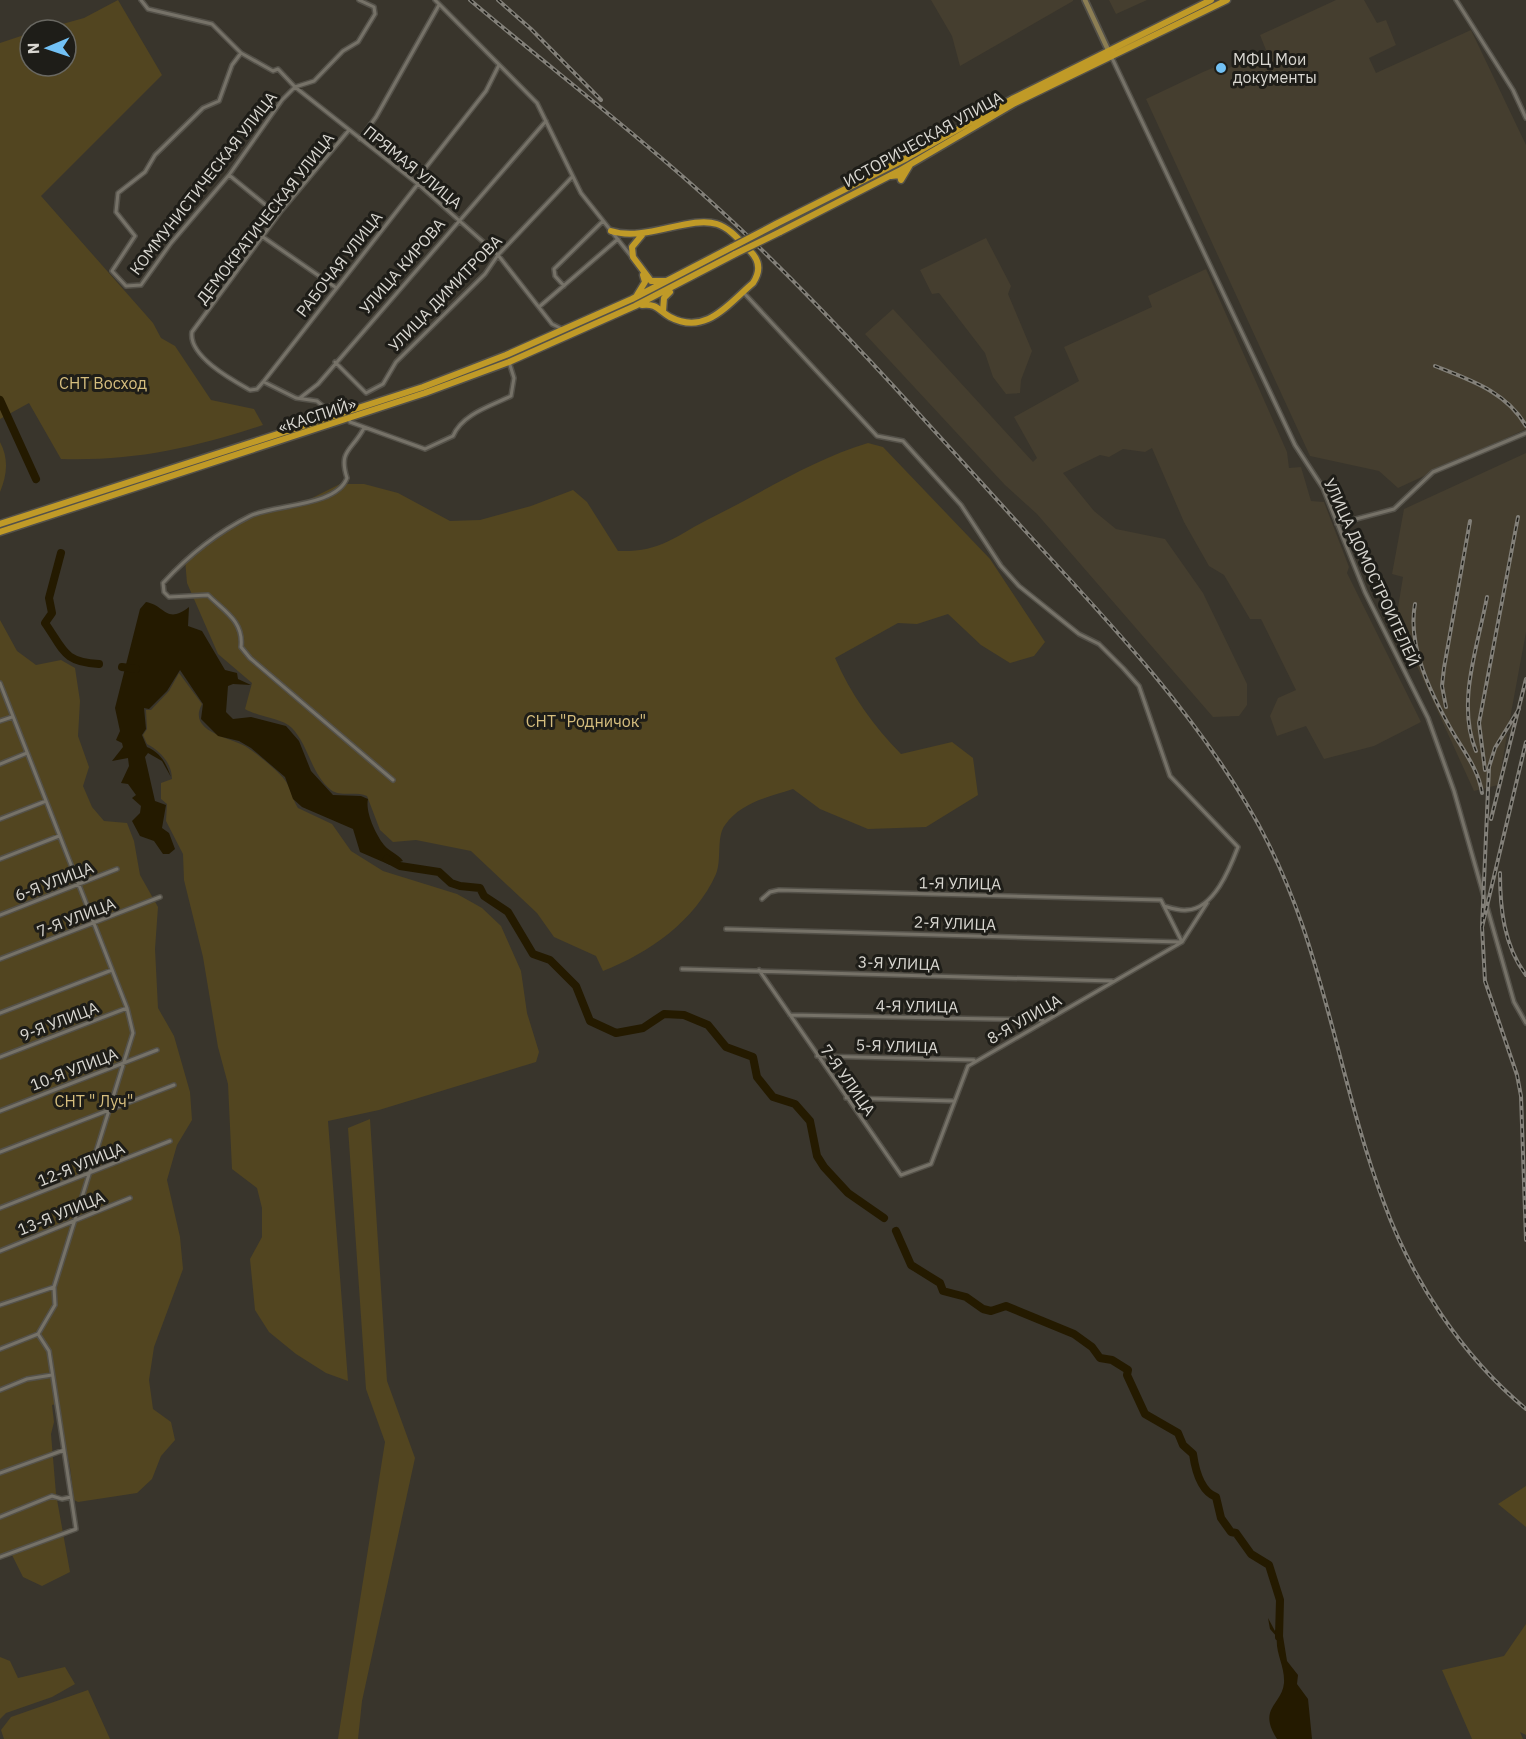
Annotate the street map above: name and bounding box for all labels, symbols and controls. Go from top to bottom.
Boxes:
north arrow [18,18,78,78]
text: N [23,42,43,55]
place label: МФЦ Мои документы [1233,49,1317,87]
marker: МФЦ Мои документы [1214,61,1228,75]
street label: КОММУНИСТИЧЕСКАЯ УЛИЦА [125,87,281,279]
street label: ИСТОРИЧЕСКАЯ УЛИЦА [840,87,1006,191]
street label: ПРЯМАЯ УЛИЦА [360,121,466,213]
street label: ДЕМОКРАТИЧЕСКАЯ УЛИЦА [192,128,338,308]
street label: РАБОЧАЯ УЛИЦА [292,207,386,321]
street label: УЛИЦА КИРОВА [355,214,449,318]
street label: УЛИЦА ДИМИТРОВА [384,230,506,356]
park label: СНТ Восход [59,373,147,393]
street label: «КАСПИЙ» [276,393,358,437]
street label: УЛИЦА ДОМОСТРОИТЕЛЕЙ [1320,475,1424,669]
park label: СНТ "Родничок" [526,711,646,731]
street label: 6-Я УЛИЦА [12,857,96,905]
street label: 1-Я УЛИЦА [919,872,1001,894]
street label: 7-Я УЛИЦА [34,893,118,941]
street label: 2-Я УЛИЦА [913,912,997,934]
street label: 3-Я УЛИЦА [857,952,941,974]
street label: 8-Я УЛИЦА [983,990,1065,1048]
street label: 4-Я УЛИЦА [876,995,958,1017]
street label: 9-Я УЛИЦА [17,997,101,1045]
street label: 5-Я УЛИЦА [855,1035,939,1057]
street label: 7-Я УЛИЦА [816,1040,880,1120]
street label: 10-Я УЛИЦА [27,1043,121,1095]
park label: СНТ " Луч" [55,1091,133,1111]
street label: 12-Я УЛИЦА [35,1137,127,1191]
street label: 13-Я УЛИЦА [15,1186,107,1240]

